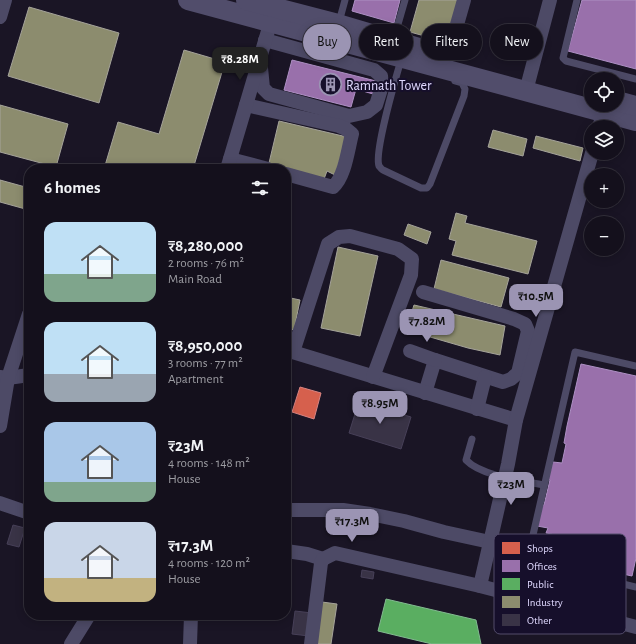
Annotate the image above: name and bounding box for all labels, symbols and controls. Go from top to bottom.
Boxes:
chip: Buy [303,24,351,60]
chip: Rent [359,24,413,60]
chip: Filters [421,24,482,60]
chip: New [490,24,543,60]
pin: ₹8.28M [207,47,273,81]
text: ₹8.28M [221,53,259,66]
building icon: Ramnath Tower [317,72,343,98]
map controls [584,72,624,256]
button: locate [584,72,624,112]
place label: Ramnath Tower [346,79,432,93]
button: layers [584,120,624,160]
button: + [584,168,624,208]
icon: filters [249,177,271,199]
text: 6 homes [44,179,100,196]
button: − [584,216,624,256]
text: ₹8,280,000 [168,237,243,254]
icon: home [76,238,124,286]
text: 2 rooms · 76 m² [168,257,244,270]
text: Main Road [168,273,222,286]
pin: ₹10.5M [503,284,569,318]
text: ₹10.5M [518,290,554,303]
pin: ₹7.82M [394,309,460,343]
text: ₹7.82M [409,315,445,328]
text: ₹8,950,000 [168,337,242,354]
icon: home [76,338,124,386]
text: 3 rooms · 77 m² [168,357,243,370]
text: Apartment [168,373,223,386]
pin: ₹8.95M [347,391,413,425]
text: ₹8.95M [361,397,399,410]
text: ₹23M [168,437,204,454]
icon: home [76,438,124,486]
text: 4 rooms · 148 m² [168,457,250,470]
pin: ₹23M [487,472,535,506]
text: House [168,473,200,486]
text: ₹23M [497,478,525,491]
pin: ₹17.3M [319,509,385,543]
text: ₹17.3M [335,515,369,528]
legend [494,534,626,634]
text: ₹17.3M [168,537,213,554]
icon: home [76,538,124,586]
text: Shops [527,543,553,554]
text: 4 rooms · 120 m² [168,557,250,570]
text: Offices [527,561,557,572]
text: House [168,573,200,586]
text: Public [527,579,554,590]
text: Industry [527,597,563,608]
text: Other [527,615,552,626]

